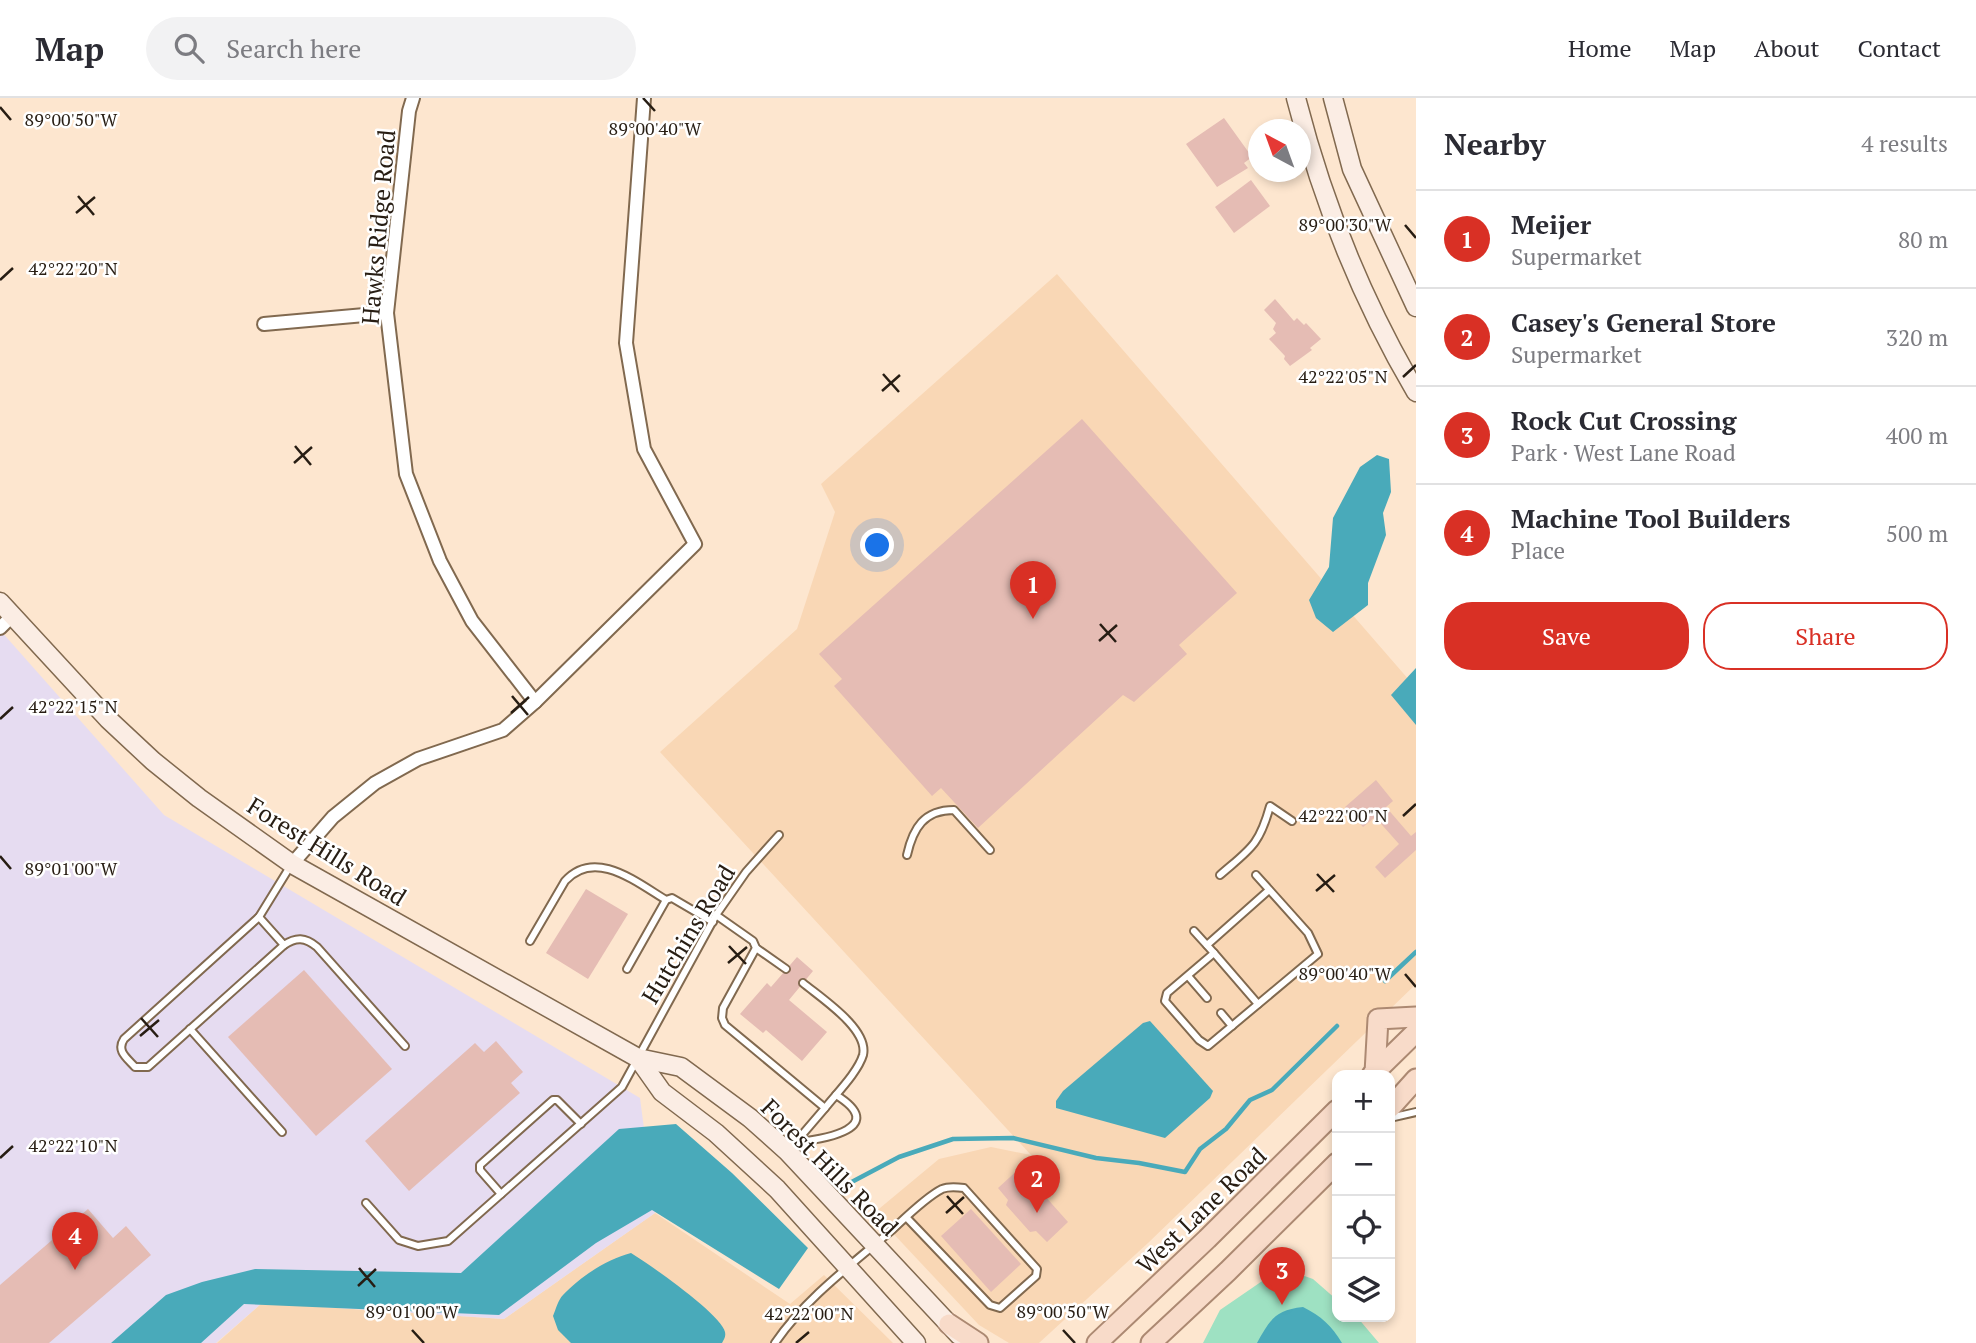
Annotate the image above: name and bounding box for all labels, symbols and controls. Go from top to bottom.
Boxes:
search box [146,17,636,80]
text: Map [35,27,104,70]
icon: search [170,29,208,67]
text: Search here [226,31,361,65]
text: Home [1568,32,1632,64]
text: Map [1670,32,1716,64]
text: About [1754,32,1820,64]
text: Contact [1858,32,1941,64]
text: 89°00'50"W [25,107,118,131]
text: 89°00'40"W [609,116,702,140]
north arrow [1248,119,1311,182]
text: Nearby [1444,124,1546,164]
street label: Hawks Ridge Road [354,128,402,326]
text: 4 results [1861,128,1948,159]
text: Meijer [1511,207,1591,241]
text: 89°00'30"W [1299,212,1392,236]
text: 1 [1461,224,1474,255]
text: 80 m [1898,224,1948,255]
text: Supermarket [1511,241,1642,272]
text: 42°22'20"N [28,256,118,280]
text: Casey's General Store [1511,305,1776,339]
text: 2 [1461,322,1474,353]
text: 320 m [1886,322,1948,353]
text: Supermarket [1511,339,1642,370]
text: 42°22'05"N [1298,364,1388,388]
text: Rock Cut Crossing [1511,403,1736,437]
text: 3 [1461,420,1474,451]
text: 400 m [1886,420,1948,451]
text: Park · West Lane Road [1511,437,1736,468]
text: Machine Tool Builders [1511,501,1791,535]
text: 4 [1461,518,1474,549]
text: 500 m [1886,518,1948,549]
your location [860,528,894,562]
text: Place [1511,535,1565,566]
pin: 1 [1010,561,1056,619]
button: Save [1444,602,1689,670]
button: Share [1703,602,1948,670]
text: 42°22'15"N [28,694,118,718]
street label: Forest Hills Road [241,789,413,913]
text: 42°22'00"N [1298,803,1388,827]
text: 89°01'00"W [25,856,118,880]
street label: Hutchins Road [634,859,742,1009]
text: 89°00'40"W [1299,961,1392,985]
map controls [1332,1070,1395,1322]
button: + [1332,1070,1395,1133]
street label: Forest Hills Road [754,1091,906,1243]
text: 42°22'10"N [28,1133,118,1157]
button: − [1332,1133,1395,1196]
street label: West Lane Road [1129,1140,1273,1280]
pin: 2 [1014,1155,1060,1213]
button: locate [1332,1196,1395,1259]
pin: 4 [52,1212,98,1270]
pin: 3 [1259,1247,1305,1305]
button: layers [1332,1259,1395,1322]
text: 89°01'00"W [366,1299,459,1323]
text: 89°00'50"W [1017,1299,1110,1323]
text: 42°22'00"N [764,1301,854,1325]

